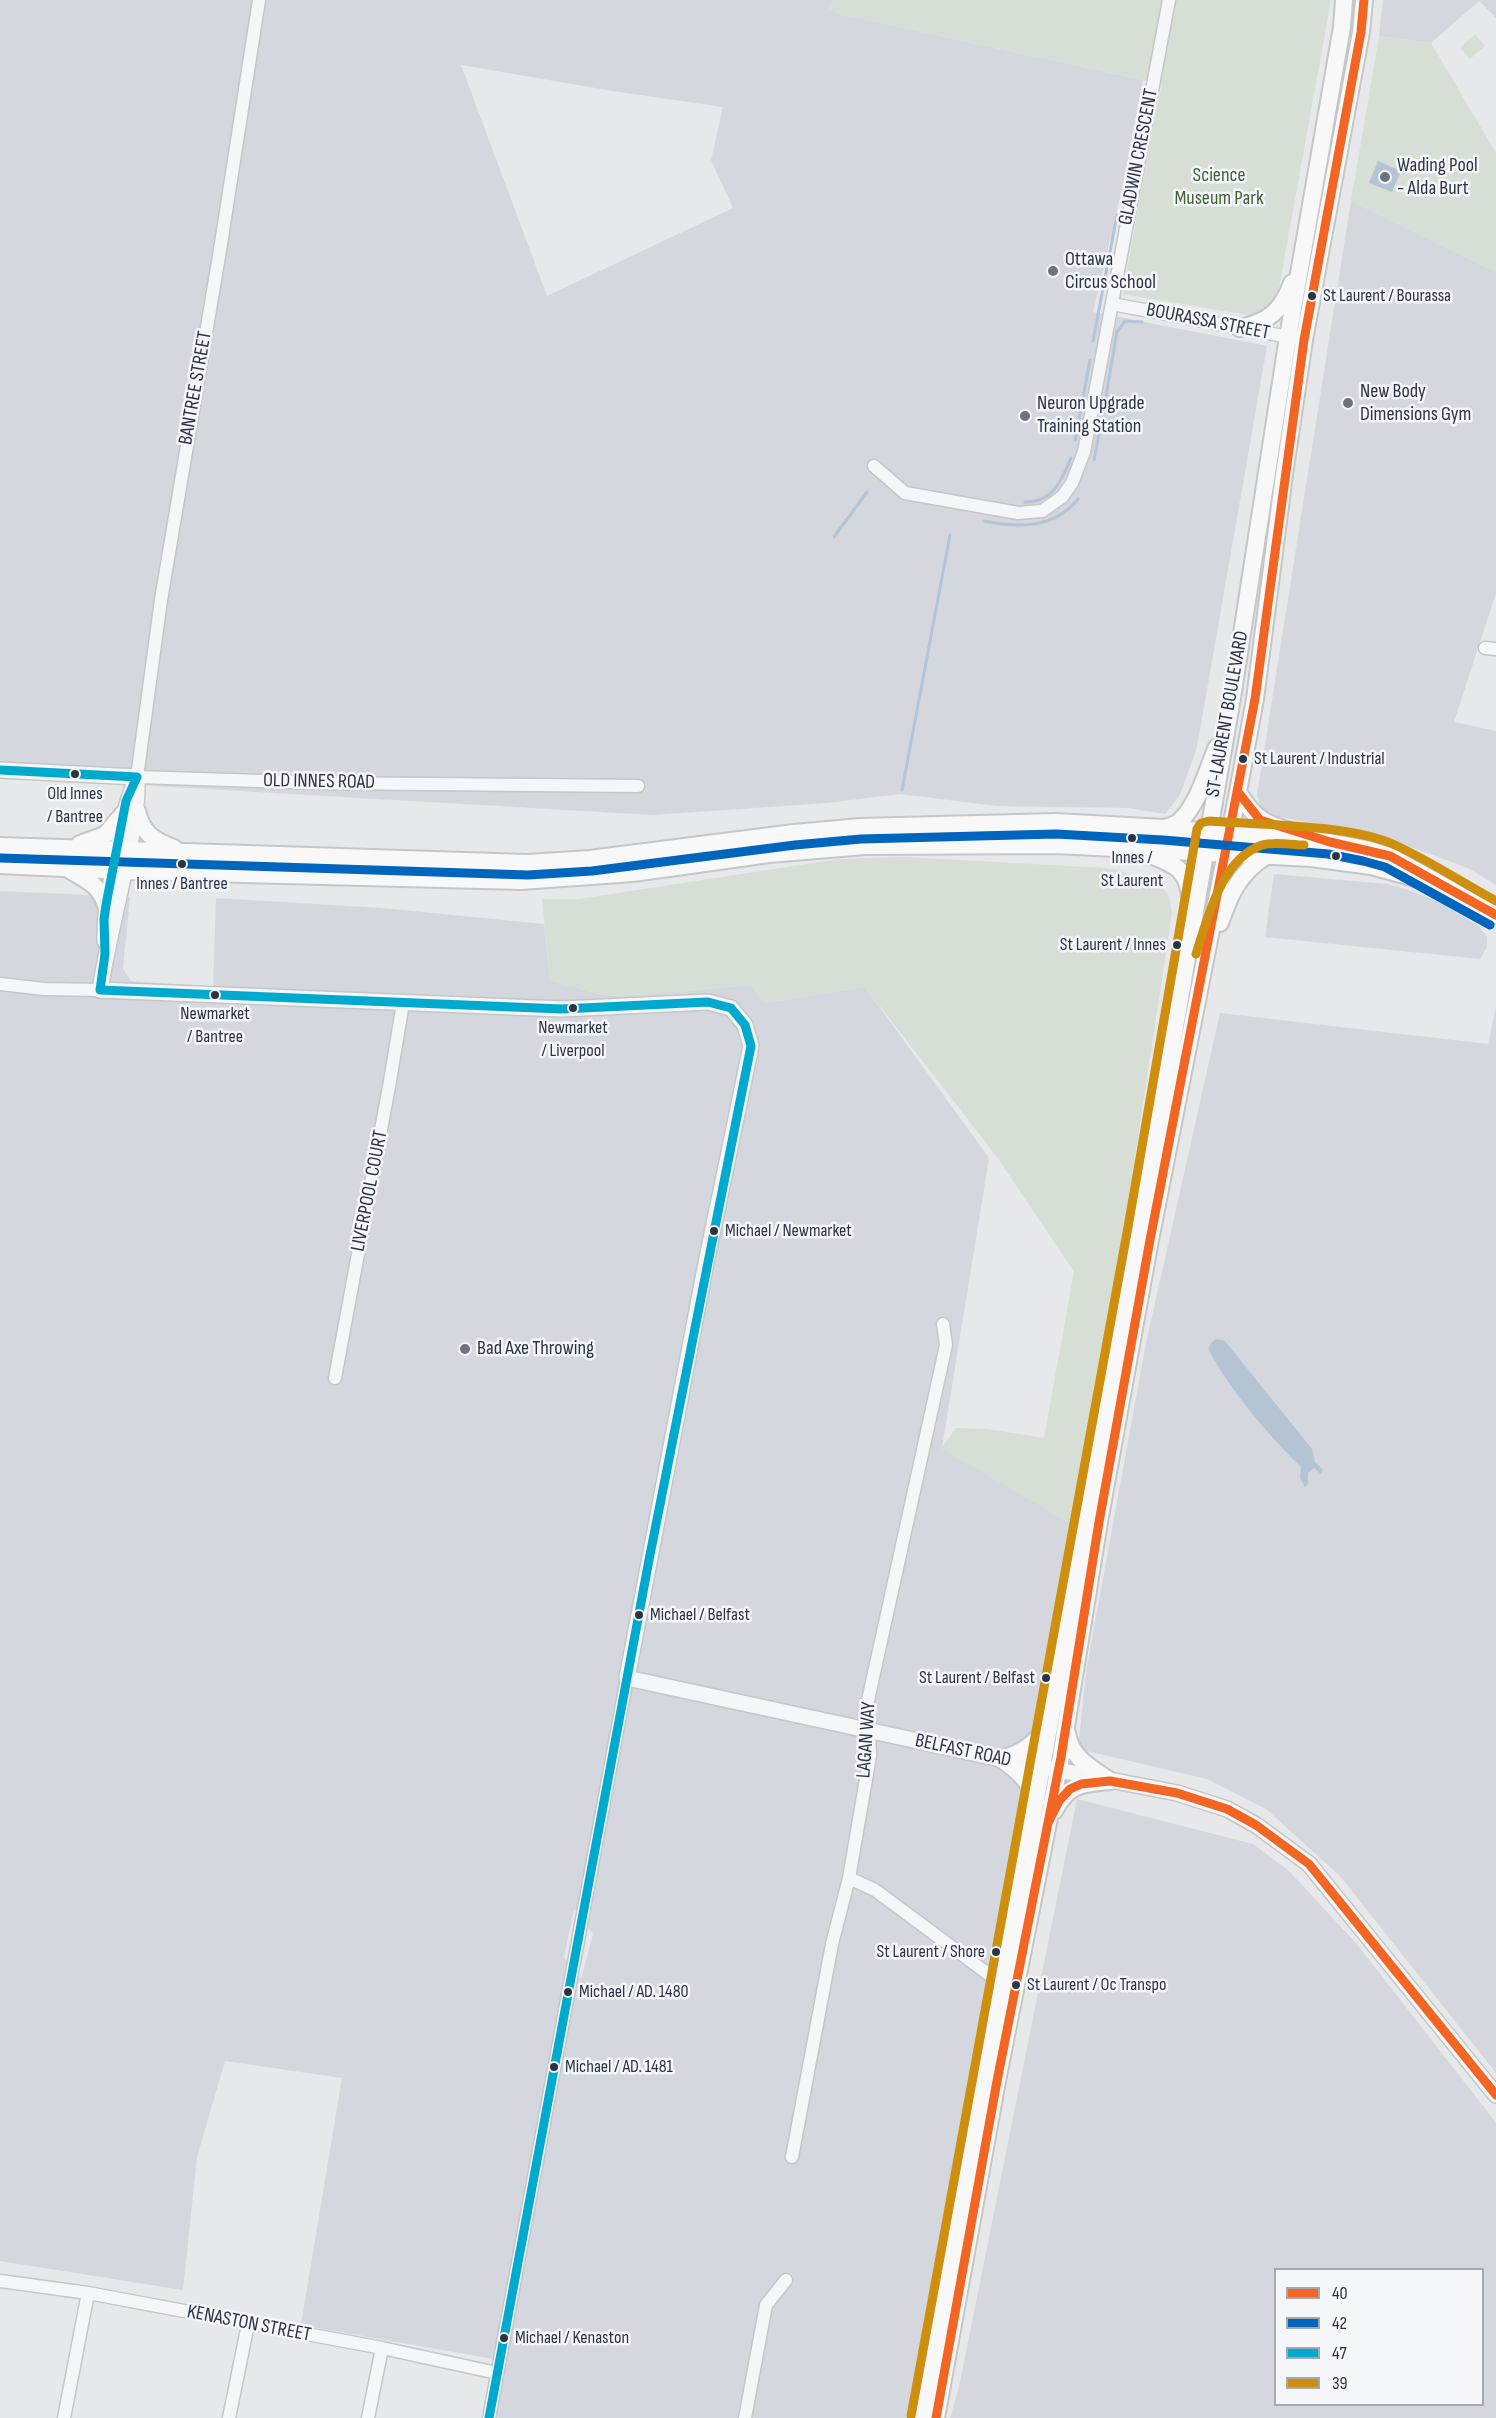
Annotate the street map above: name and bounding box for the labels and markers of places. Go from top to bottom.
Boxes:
place label: Wading Pool - Alda Burt [1397,154,1478,201]
marker: Wading Pool - Alda Burt [1378,170,1392,184]
place label: Ottawa Circus School [1065,248,1156,295]
marker: Ottawa Circus School [1046,264,1060,278]
place label: St Laurent / Bourassa [1323,285,1451,307]
marker: St Laurent / Bourassa [1306,290,1318,302]
place label: New Body Dimensions Gym [1360,380,1471,427]
place label: Neuron Upgrade Training Station [1037,392,1145,439]
marker: New Body Dimensions Gym [1341,396,1355,410]
marker: Neuron Upgrade Training Station [1018,409,1032,423]
place label: St Laurent / Industrial [1254,748,1385,770]
marker: St Laurent / Industrial [1237,753,1249,765]
marker: Old Innes / Bantree [69,768,81,780]
place label: Old Innes / Bantree [47,783,103,826]
marker: Innes / St Laurent [1126,832,1138,844]
place label: Innes / St Laurent [1101,847,1163,890]
unlabelled marker [1330,850,1342,862]
marker: Innes / Bantree [176,858,188,870]
place label: Innes / Bantree [136,873,228,895]
place label: St Laurent / Innes [1060,934,1166,956]
marker: St Laurent / Innes [1171,939,1183,951]
marker: Newmarket / Bantree [209,989,221,1001]
marker: Newmarket / Liverpool [567,1002,579,1014]
place label: Newmarket / Bantree [180,1003,250,1046]
place label: Newmarket / Liverpool [538,1017,608,1060]
place label: Michael / Newmarket [725,1220,852,1242]
marker: Michael / Newmarket [708,1225,720,1237]
place label: Bad Axe Throwing [477,1337,594,1361]
marker: Bad Axe Throwing [458,1342,472,1356]
place label: Michael / Belfast [650,1604,750,1626]
marker: Michael / Belfast [633,1609,645,1621]
place label: St Laurent / Belfast [919,1667,1035,1689]
marker: St Laurent / Belfast [1040,1672,1052,1684]
place label: St Laurent / Shore [876,1941,985,1963]
marker: St Laurent / Shore [990,1946,1002,1958]
place label: St Laurent / Oc Transpo [1027,1974,1166,1996]
marker: St Laurent / Oc Transpo [1010,1979,1022,1991]
place label: Michael / AD. 1480 [579,1981,689,2003]
marker: Michael / AD. 1480 [562,1986,574,1998]
place label: Michael / AD. 1481 [565,2056,673,2078]
marker: Michael / AD. 1481 [548,2061,560,2073]
place label: Michael / Kenaston [515,2327,629,2349]
marker: Michael / Kenaston [498,2332,510,2344]

